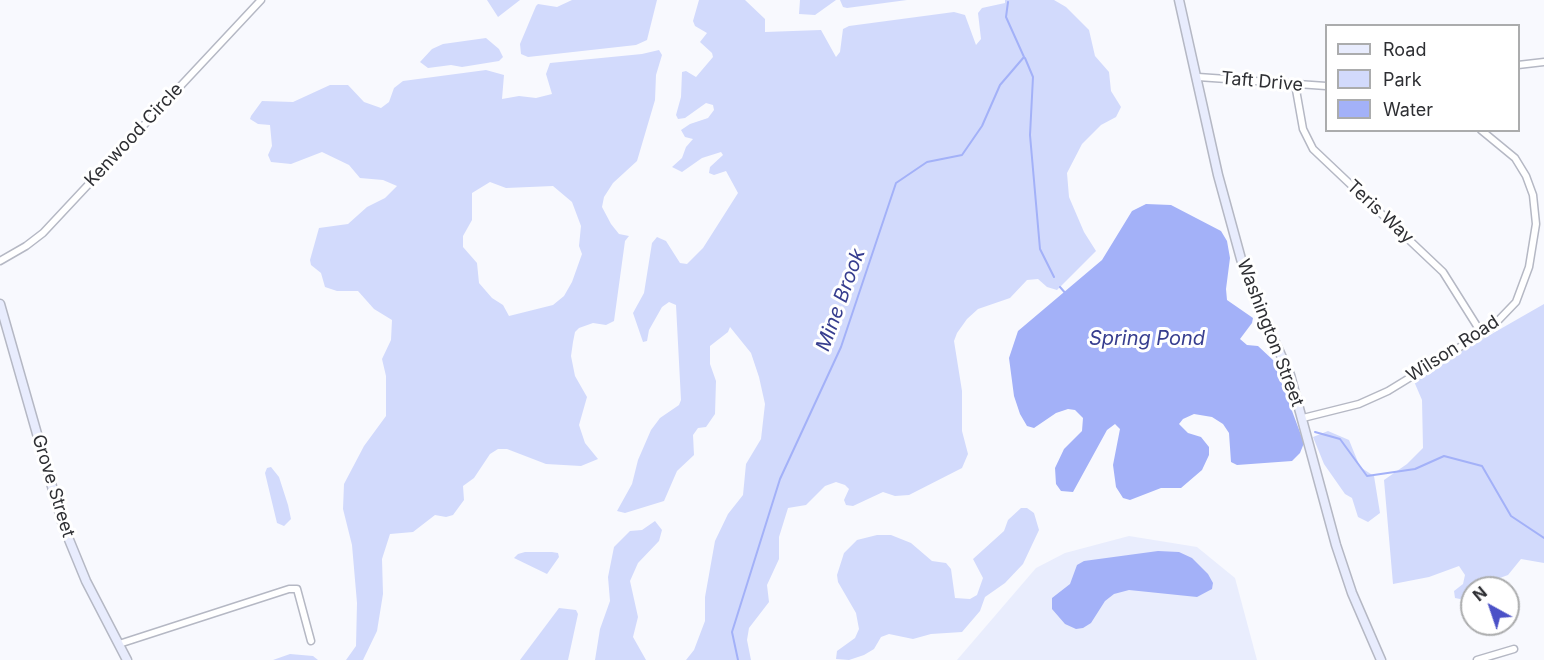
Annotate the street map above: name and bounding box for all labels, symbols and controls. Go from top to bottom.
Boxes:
legend [1325,24,1520,132]
text: Road [1383,39,1426,60]
street label: Taft Drive [1220,68,1304,96]
text: Park [1383,69,1422,90]
street label: Kenwood Circle [81,79,187,191]
text: Water [1383,99,1433,120]
street label: Teris Way [1342,176,1418,248]
water label: Mine Brook [811,246,871,354]
street label: Washington Street [1232,256,1308,410]
street label: Wilson Road [1403,311,1503,387]
water label: Spring Pond [1089,327,1205,351]
street label: Grove Street [27,432,79,540]
north arrow [1460,576,1520,636]
text: N [1469,582,1491,605]

